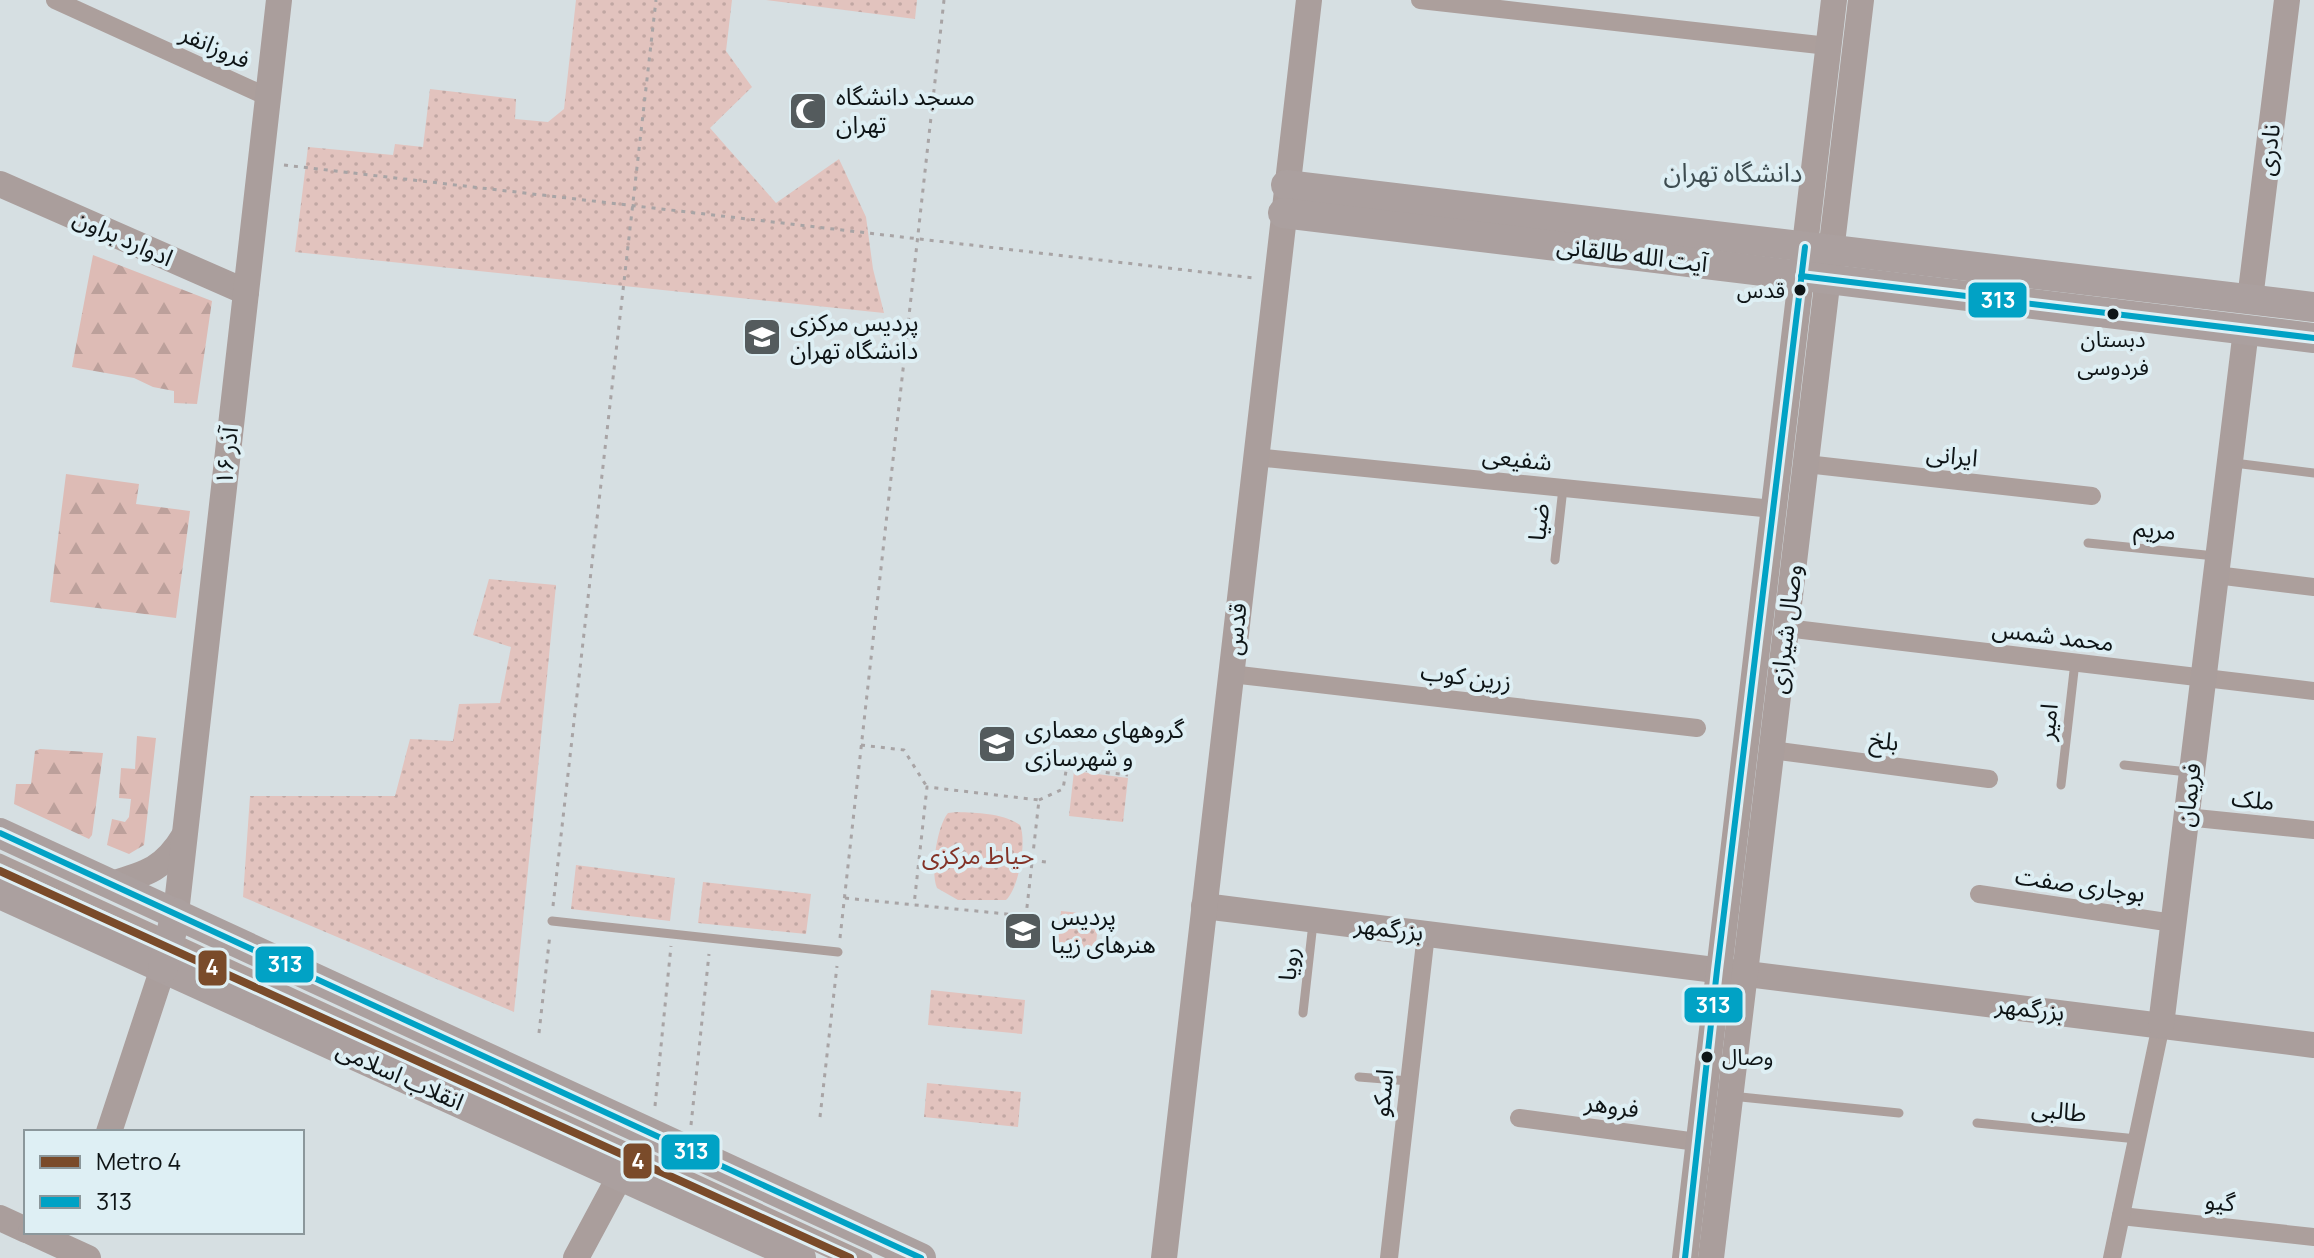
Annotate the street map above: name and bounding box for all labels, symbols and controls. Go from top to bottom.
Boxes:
street label: فروزانفر [175,15,256,75]
place label: مسجد دانشگاه تهران [836,79,975,140]
mosque icon: مسجد دانشگاه تهران [787,90,829,132]
street label: نادری [2248,122,2287,178]
district label: دانشگاه تهران [1664,154,1802,190]
street label: ادوارد براون [68,200,179,273]
street label: آیت الله طالقانی [1555,228,1711,279]
place label: قدس [1737,275,1785,305]
line badge: 313 [1967,281,2028,319]
marker: قدس [1792,282,1808,298]
text: 313 [1980,285,2016,315]
place label: پردیس مرکزی دانشگاه‌ تهران [790,305,919,366]
marker: دبستان فردوسی [2105,306,2121,322]
school or university icon: پردیس مرکزی دانشگاه‌ تهران [741,316,783,358]
place label: دبستان فردوسی [2077,324,2149,382]
street label: ۱۶ آذر [206,424,245,486]
street label: ایرانی [1925,435,1980,474]
street label: شفیعی [1481,437,1554,478]
street label: ضیا [1519,501,1556,542]
street label: مریم [2132,510,2178,549]
street label: وصال شیرازی [1760,562,1809,695]
street label: قدس [1215,601,1254,657]
street label: محمد شمس [1990,611,2116,658]
street label: زرین کوب [1419,654,1514,697]
street label: امیر [2028,702,2065,743]
place label: گروههای معماری و شهرسازی [1025,712,1185,773]
street label: بلخ [1867,721,1901,760]
school or university icon: گروههای معماری و شهرسازی [976,723,1018,765]
street label: فریمان [2167,761,2208,829]
street label: ملک [2230,780,2276,817]
park label: حیاط مرکزی [922,838,1034,871]
street label: بوجاری صفت [2013,858,2147,909]
place label: پردیس هنرهای زیبا [1051,899,1156,960]
street label: بزرگمهر [1352,907,1426,948]
school or university icon: پردیس هنرهای زیبا [1002,910,1044,952]
line badge: 313 [254,945,315,984]
street label: رویا [1269,945,1306,982]
line badge: 4 [197,949,228,987]
text: 313 [267,949,303,979]
text: 4 [205,952,219,982]
line badge: 313 [1683,986,1744,1024]
street label: بزرگمهر [1993,987,2067,1028]
text: 313 [1695,990,1731,1020]
street label: انقلاب اسلامی [332,1032,470,1117]
place label: وصال [1722,1042,1773,1072]
marker: وصال [1699,1049,1715,1065]
street label: اسکو [1363,1067,1400,1118]
street label: فروهر [1582,1084,1641,1125]
street label: طالبی [2030,1090,2088,1129]
legend [24,1130,304,1234]
line badge: 313 [660,1133,721,1171]
text: 313 [673,1136,709,1166]
line badge: 4 [622,1142,653,1180]
text: Metro 4 [96,1144,181,1177]
text: 4 [631,1146,645,1176]
street label: گیو [2203,1183,2238,1219]
text: 313 [96,1184,132,1217]

